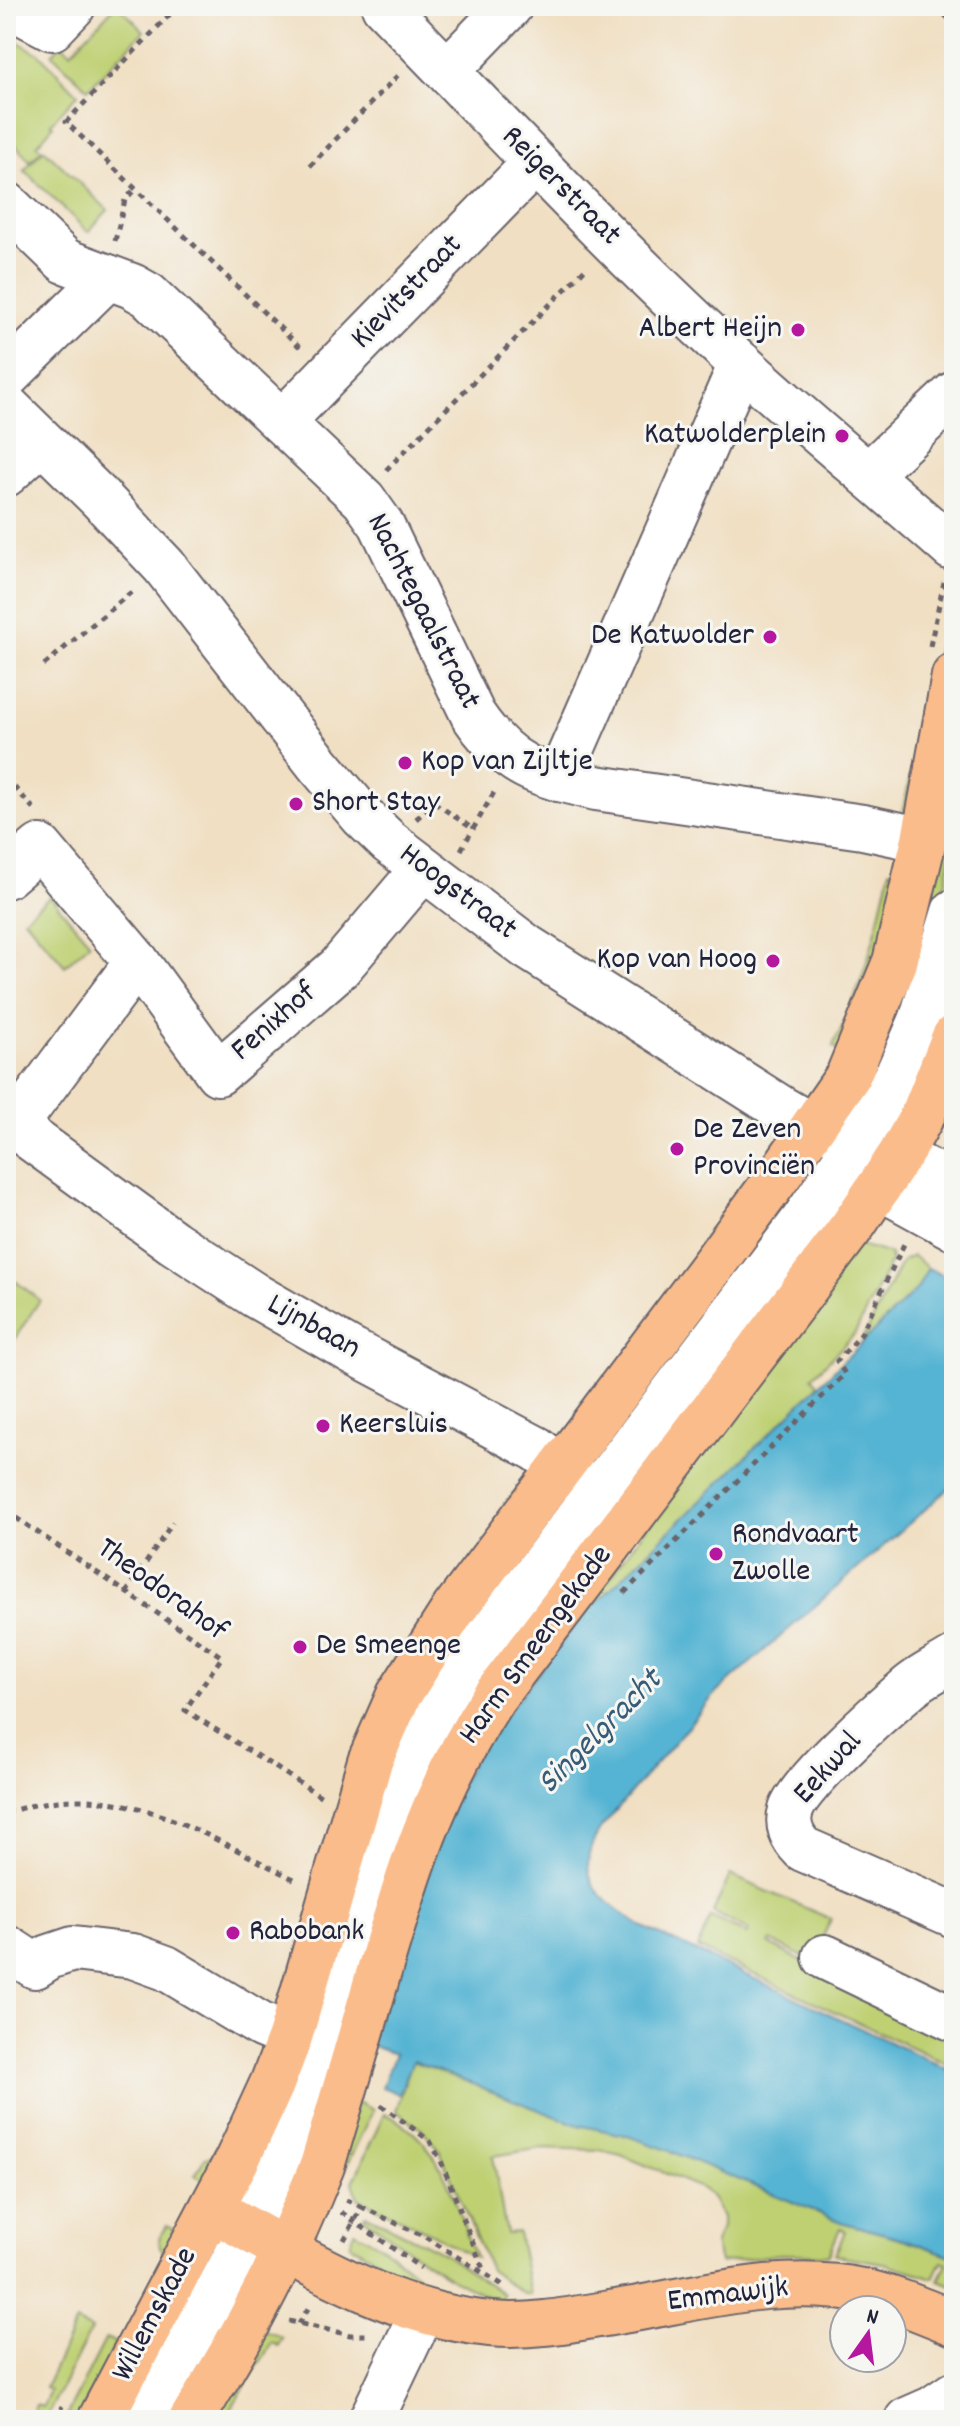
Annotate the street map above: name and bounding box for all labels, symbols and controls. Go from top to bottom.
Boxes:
street label: Reigerstraat [489,116,631,258]
street label: Kievitstraat [341,225,475,361]
place label: Albert Heijn [638,307,782,353]
marker: Albert Heijn [789,321,807,339]
place label: Katwolderplein [644,413,826,459]
marker: Katwolderplein [833,427,851,445]
street label: Nachtegaalstraat [353,506,491,718]
place label: De Katwolder [591,614,754,660]
marker: De Katwolder [761,628,779,646]
place label: Kop van Zijltje [421,740,593,786]
marker: Kop van Zijltje [396,754,414,772]
place label: Short Stay [312,781,441,827]
marker: Short Stay [287,795,305,813]
street label: Hoogstraat [388,833,526,953]
place label: Kop van Hoog [597,938,757,984]
marker: Kop van Hoog [764,952,782,970]
street label: Fenixhof [222,972,329,1073]
place label: De Zeven Provinciën [693,1108,815,1191]
marker: De Zeven Provinciën [668,1140,686,1158]
street label: Lijnbaan [258,1283,368,1373]
place label: Keersluis [339,1403,448,1449]
marker: Keersluis [314,1417,332,1435]
place label: Rondvaart Zwolle [732,1513,859,1596]
street label: Theodorahof [86,1528,237,1655]
street label: Harm Smeengekade [449,1537,625,1755]
marker: Rondvaart Zwolle [707,1545,725,1563]
place label: De Smeenge [316,1624,461,1670]
marker: De Smeenge [291,1638,309,1656]
water label: Singelgracht [527,1657,677,1807]
street label: Eekwal [783,1722,875,1816]
place label: Rabobank [249,1910,364,1956]
marker: Rabobank [224,1924,242,1942]
street label: Willemskade [101,2240,211,2390]
street label: Emmawijk [665,2266,791,2326]
north arrow [828,2294,908,2374]
text: N [863,2302,881,2334]

